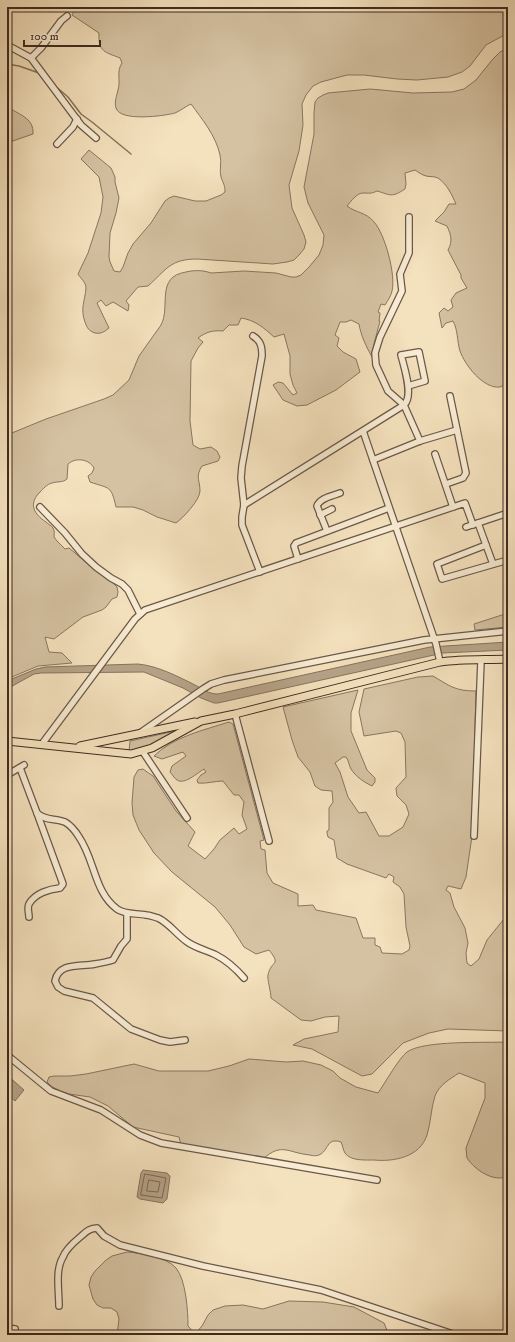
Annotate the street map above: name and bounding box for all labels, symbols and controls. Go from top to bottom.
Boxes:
scale bar [24,22,100,48]
text: 100 m [30,29,59,44]

